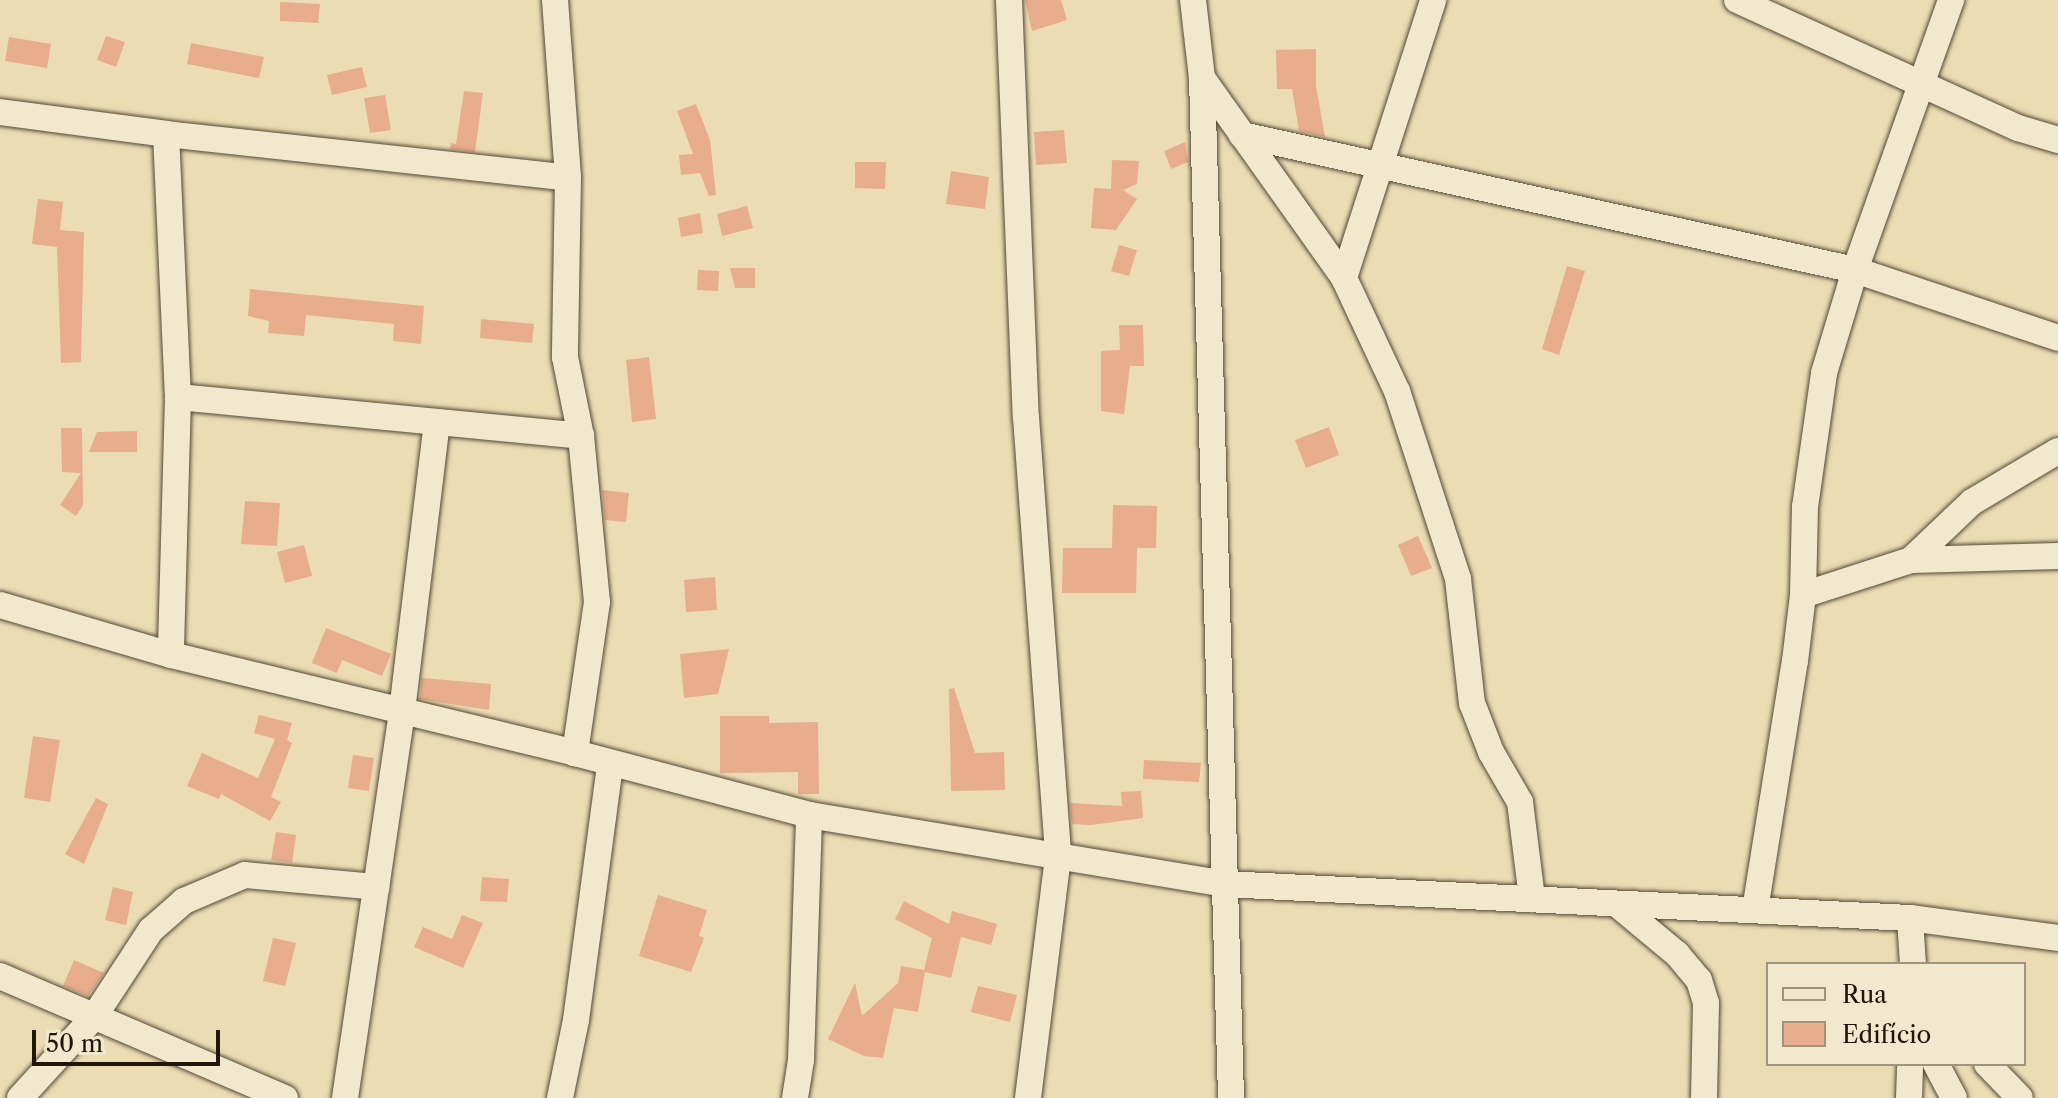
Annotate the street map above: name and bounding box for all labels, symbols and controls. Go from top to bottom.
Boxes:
legend [1766,962,2026,1066]
text: Rua [1842,980,1887,1009]
scale bar [36,1014,224,1064]
text: Edifício [1842,1020,1931,1049]
text: 50 m [46,1029,103,1058]

